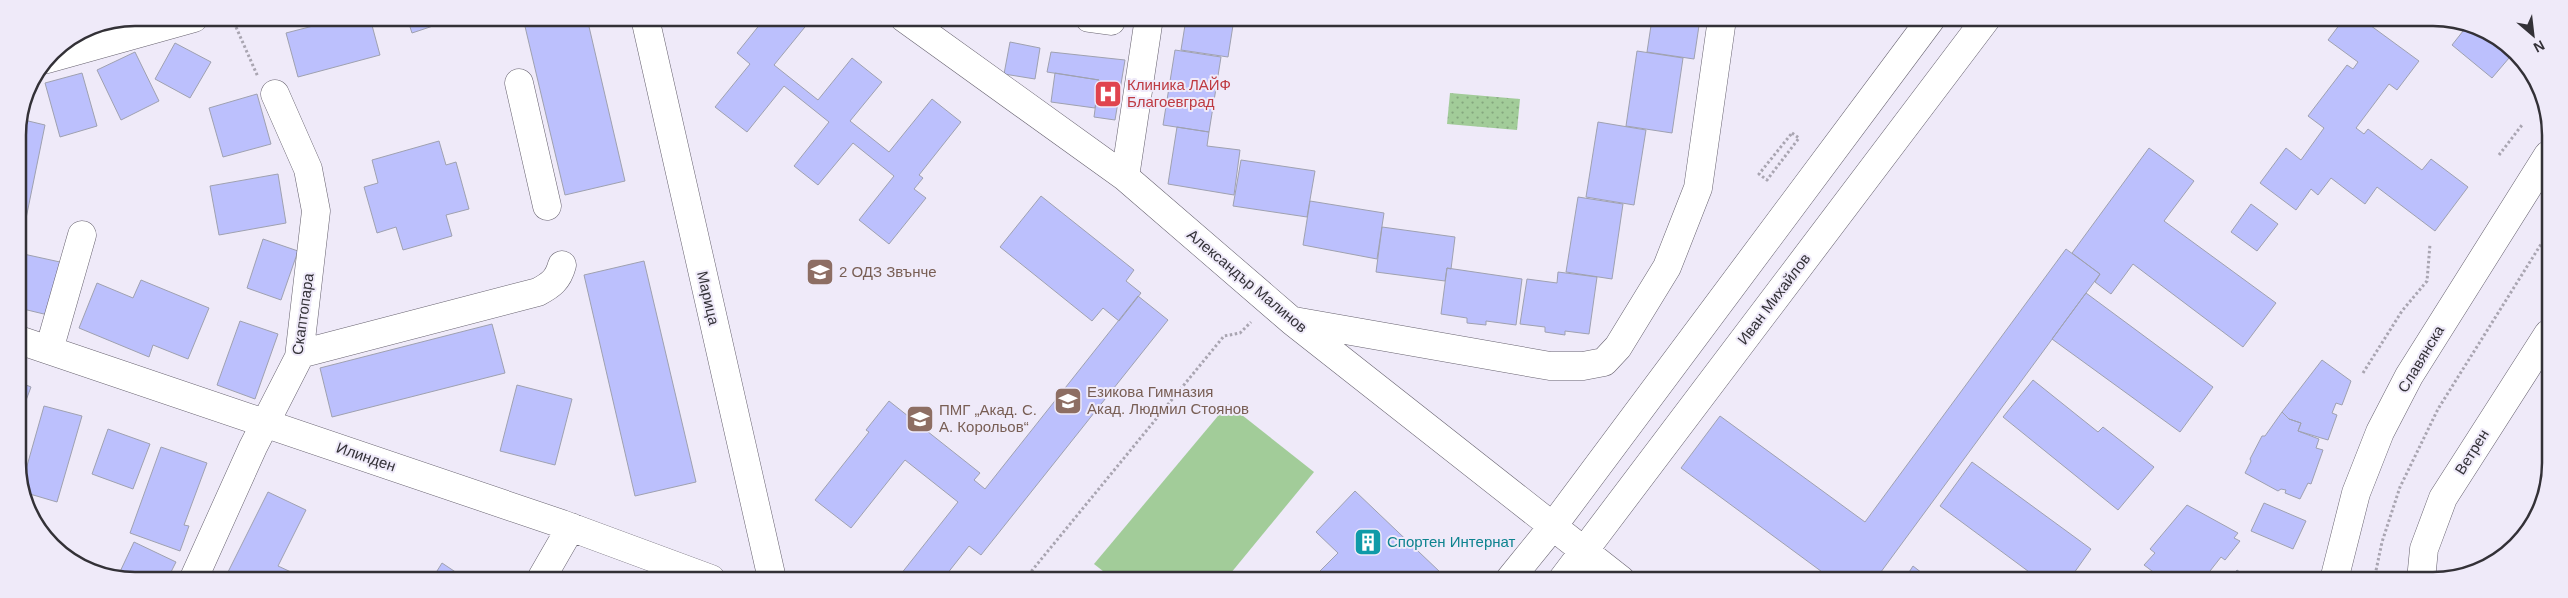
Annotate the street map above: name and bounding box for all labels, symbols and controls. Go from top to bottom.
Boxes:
north arrow [2508,10,2558,60]
text: N [2531,37,2547,56]
place label: Клиника ЛАЙФ Благоевград [1127,76,1231,110]
hospital icon: Клиника ЛАЙФ Благоевград [1093,79,1123,109]
street label: Александър Малинов [1184,226,1311,336]
street label: Иван Михайлов [1734,250,1813,348]
school or university icon: 2 ОДЗ Звънче [805,257,835,287]
place label: 2 ОДЗ Звънче [839,263,937,280]
street label: Марица [694,269,723,327]
street label: Скаптопара [288,271,317,356]
street label: Славянска [2394,322,2447,395]
place label: Езикова Гимназия Акад. Людмил Стоянов [1087,383,1249,417]
school or university icon: Езикова Гимназия Акад. Людмил Стоянов [1053,386,1083,416]
place label: ПМГ „Акад. С. А. Корольов“ [939,401,1037,435]
school or university icon: ПМГ „Акад. С. А. Корольов“ [905,404,935,434]
street label: Ветрен [2451,426,2492,477]
street label: Илинден [334,438,398,475]
building icon: Спортен Интернат [1353,527,1383,557]
place label: Спортен Интернат [1387,533,1516,550]

